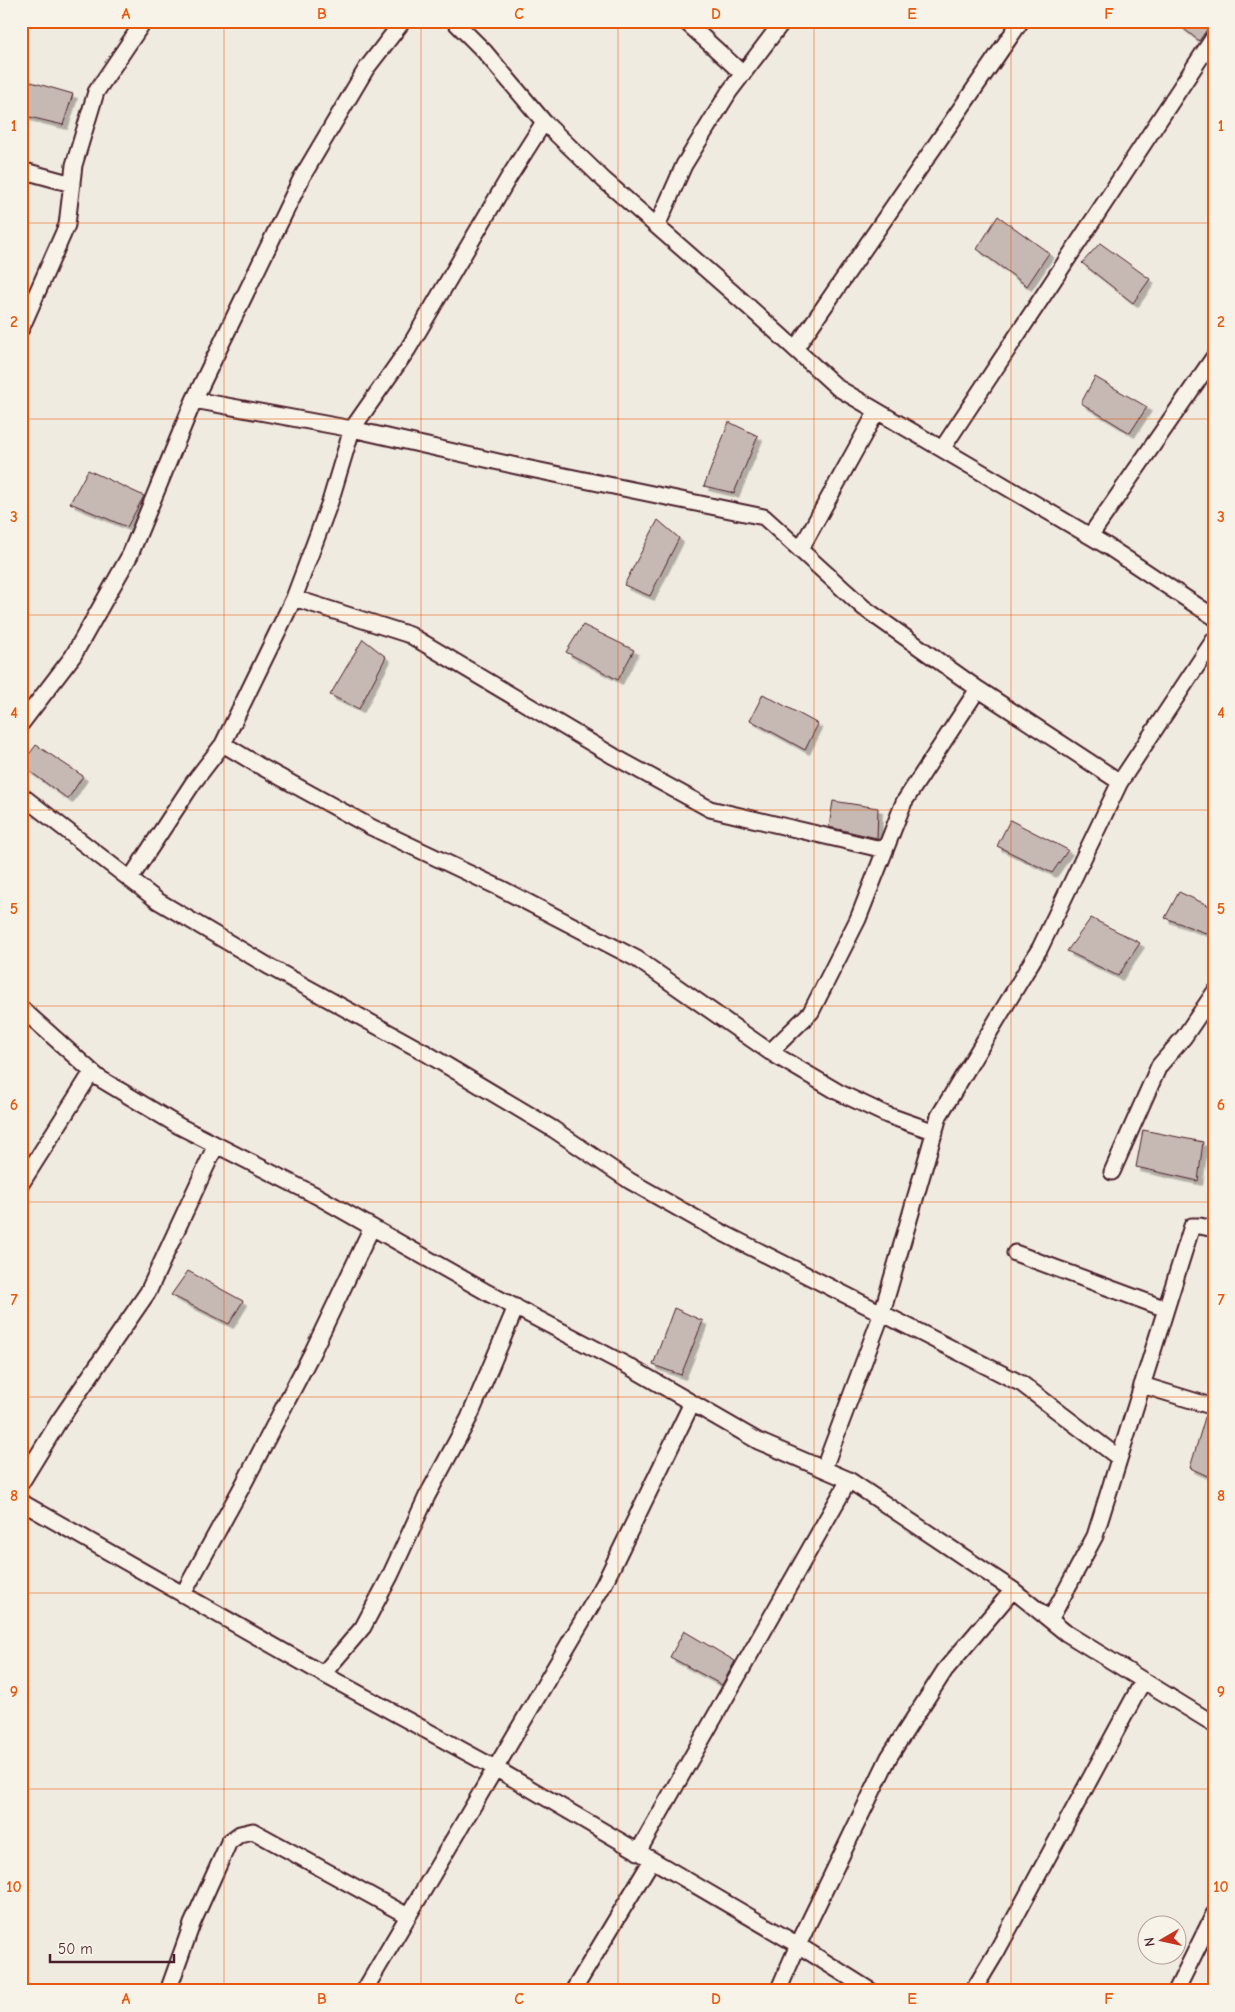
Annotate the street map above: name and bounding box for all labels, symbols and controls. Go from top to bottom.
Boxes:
text: A [122,5,131,23]
text: B [317,5,327,23]
text: C [514,5,524,23]
text: D [711,5,721,23]
text: E [907,5,917,23]
text: F [1104,5,1114,23]
text: 1 [11,117,17,135]
text: 1 [1218,117,1224,135]
text: 2 [10,313,18,331]
text: 2 [1217,313,1225,331]
text: 3 [10,508,18,526]
text: 3 [1217,508,1225,526]
text: 4 [10,704,18,722]
text: 4 [1217,704,1225,722]
text: 5 [10,900,18,918]
text: 5 [1217,900,1225,918]
text: 6 [10,1096,18,1114]
text: 6 [1217,1096,1225,1114]
text: 7 [10,1291,18,1309]
text: 7 [1217,1291,1225,1309]
text: 8 [10,1487,18,1505]
text: 8 [1217,1487,1225,1505]
text: 9 [10,1683,18,1701]
text: 9 [1217,1683,1225,1701]
text: 10 [6,1878,22,1896]
text: 10 [1213,1878,1229,1896]
north arrow [1138,1914,1188,1964]
scale bar [50,1932,174,1964]
text: N [1141,1936,1159,1948]
text: 50 m [58,1940,93,1958]
text: A [122,1990,131,2008]
text: B [317,1990,327,2008]
text: C [514,1990,524,2008]
text: D [711,1990,721,2008]
text: E [907,1990,917,2008]
text: F [1104,1990,1114,2008]

